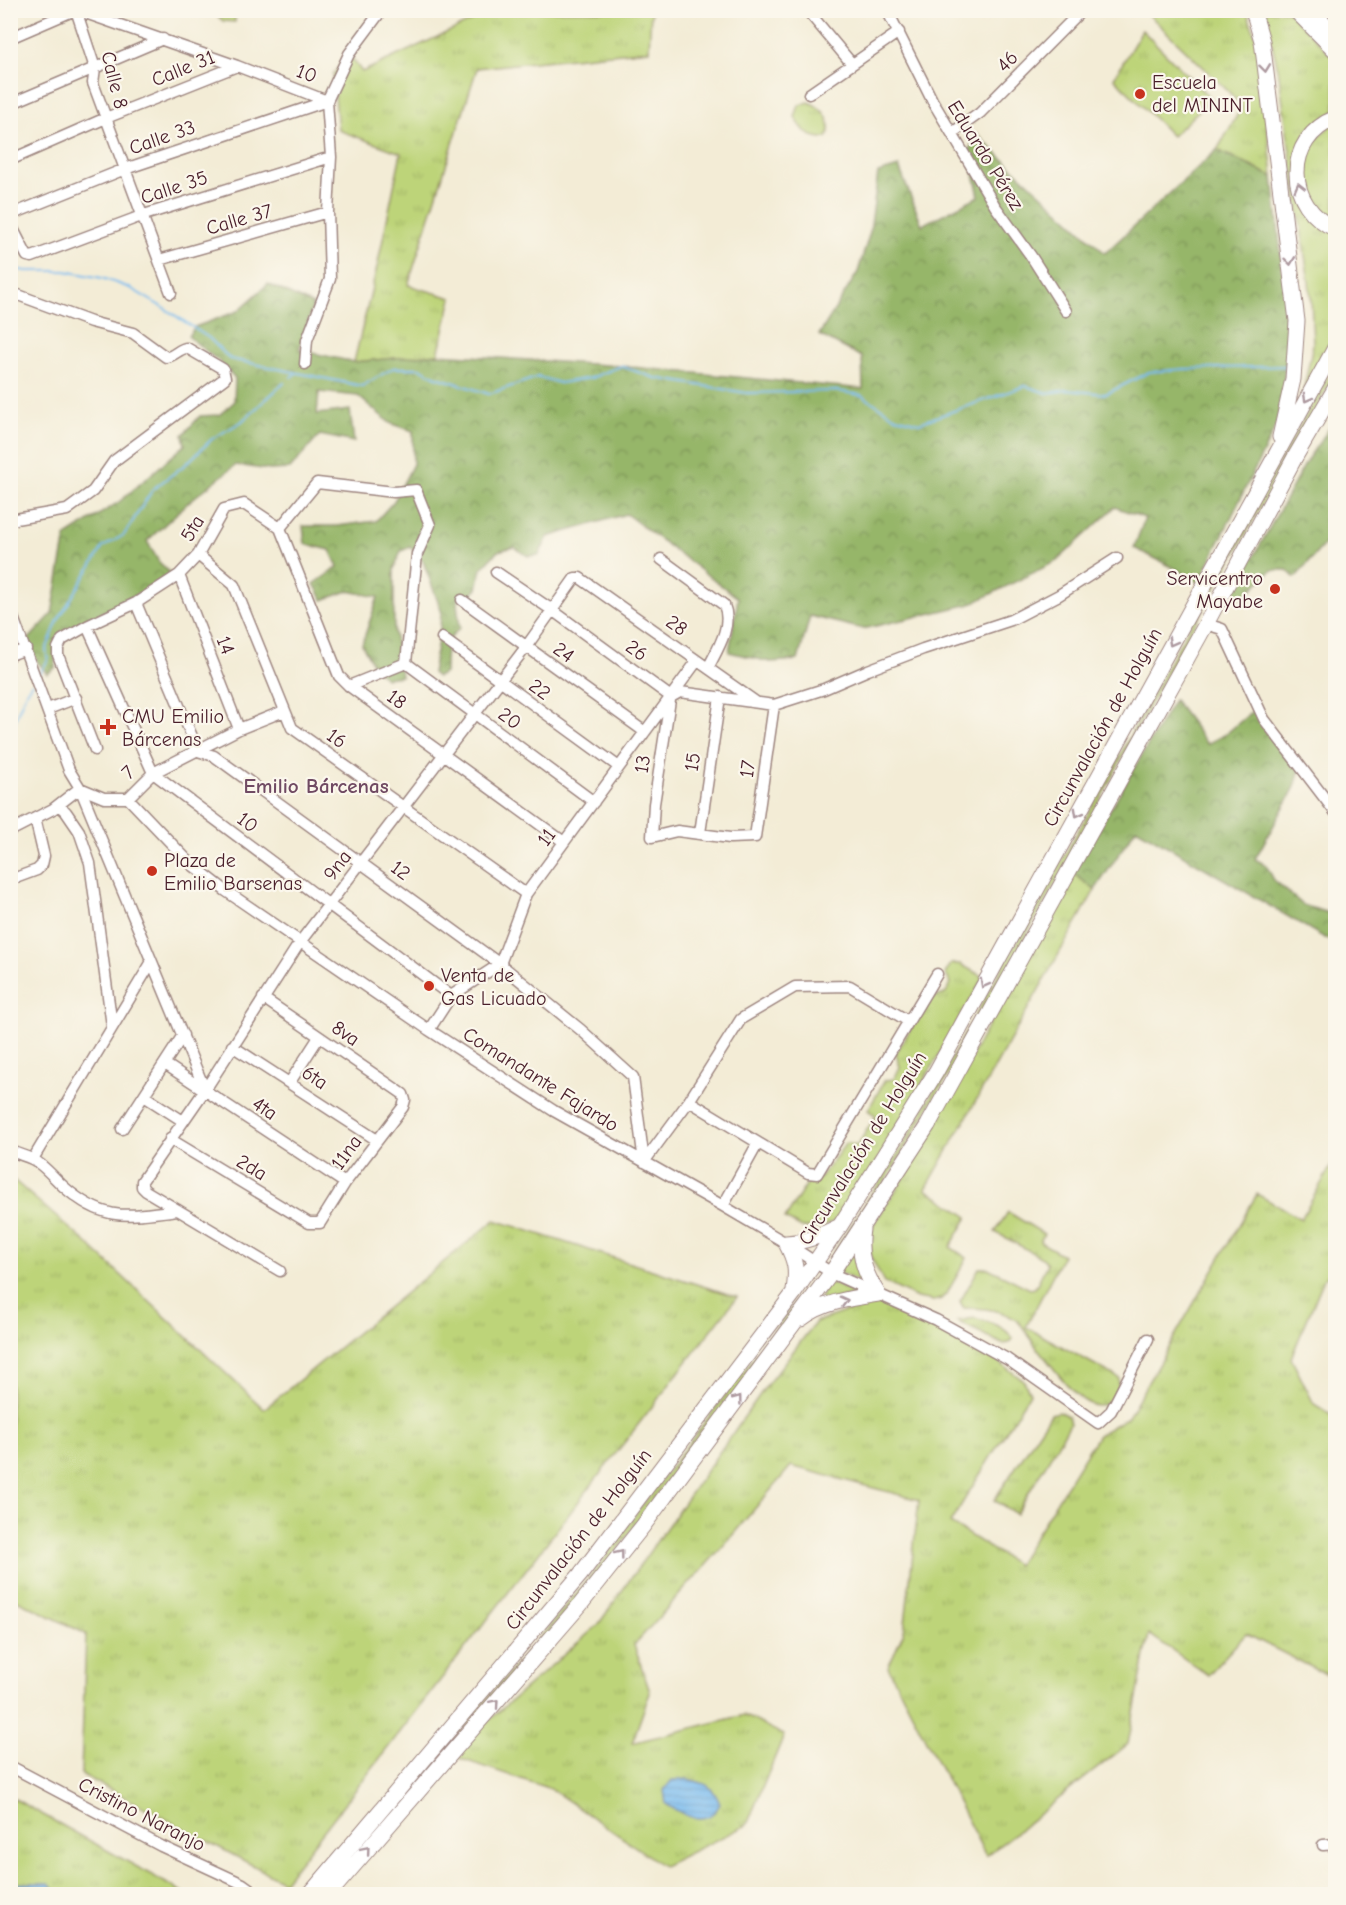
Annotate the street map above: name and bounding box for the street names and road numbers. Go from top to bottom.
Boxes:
street label: Calle 31 [148,45,218,92]
street label: 46 [992,46,1023,77]
street label: Calle 8 [96,49,133,111]
street label: 10 [293,59,320,88]
street label: Eduardo Pérez [943,96,1029,215]
street label: Calle 33 [126,115,198,159]
street label: Calle 35 [138,166,211,209]
street label: Calle 37 [203,199,275,240]
street label: 5ta [176,511,209,545]
street label: 28 [662,610,692,641]
street label: Circunvalación de Holguín [1038,624,1167,831]
street label: 14 [212,633,239,657]
street label: 26 [621,635,652,666]
street label: 24 [549,637,579,668]
street label: 22 [524,674,555,705]
street label: 18 [383,685,411,714]
street label: 20 [494,702,526,734]
street label: 16 [322,724,351,753]
street label: 15 [680,751,705,773]
street label: 13 [630,753,655,775]
street label: 17 [735,758,760,779]
street label: 7 [117,760,140,784]
street label: 10 [233,807,263,838]
street label: 11 [532,824,560,850]
street label: 9na [319,846,356,885]
street label: 12 [387,856,415,885]
street label: 8va [327,1016,364,1051]
street label: Comandante Fajardo [459,1022,623,1137]
street label: Circunvalación de Holguín [793,1047,931,1249]
street label: 6ta [297,1061,332,1094]
street label: 4ta [248,1092,282,1125]
street label: 11na [326,1130,367,1174]
street label: 2da [232,1149,271,1185]
street label: Circunvalación de Holguín [500,1444,656,1635]
street label: Cristino Naranjo [74,1773,209,1856]

